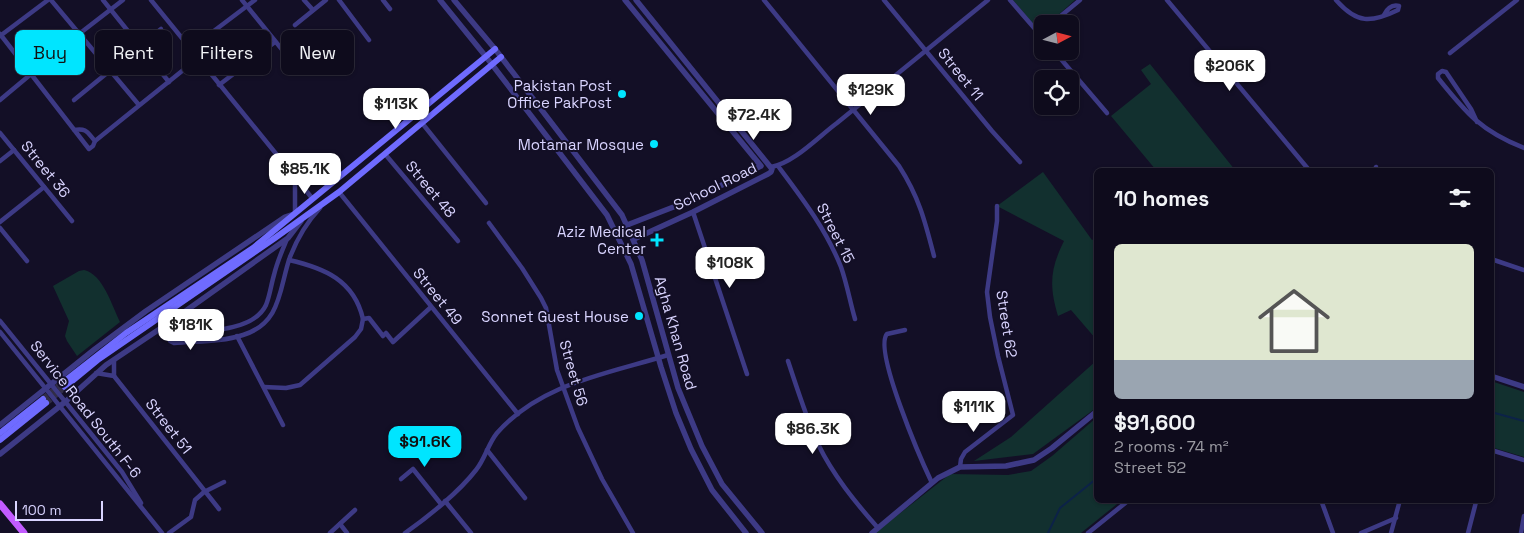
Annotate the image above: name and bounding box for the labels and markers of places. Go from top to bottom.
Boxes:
pin: $206K [1195,49,1265,92]
pin: $129K [836,74,906,116]
place label: Pakistan Post Office PakPost [507,76,612,112]
pin: $113K [361,88,431,130]
marker: Pakistan Post Office PakPost [616,88,628,100]
pin: $72.4K [713,98,795,141]
place label: Motamar Mosque [518,135,644,154]
marker: Motamar Mosque [648,138,660,150]
pin: $85.1K [264,152,346,195]
place label: Aziz Medical Center [557,222,646,258]
marker: Aziz Medical Center [650,233,664,247]
pin: $108K [695,246,765,289]
place label: Sonnet Guest House [481,307,629,326]
pin: $181K [156,308,226,351]
marker: Sonnet Guest House [633,310,645,322]
pin: $111K [939,390,1009,433]
pin: $86.3K [772,412,854,455]
pin: $91.6K [384,426,466,468]

